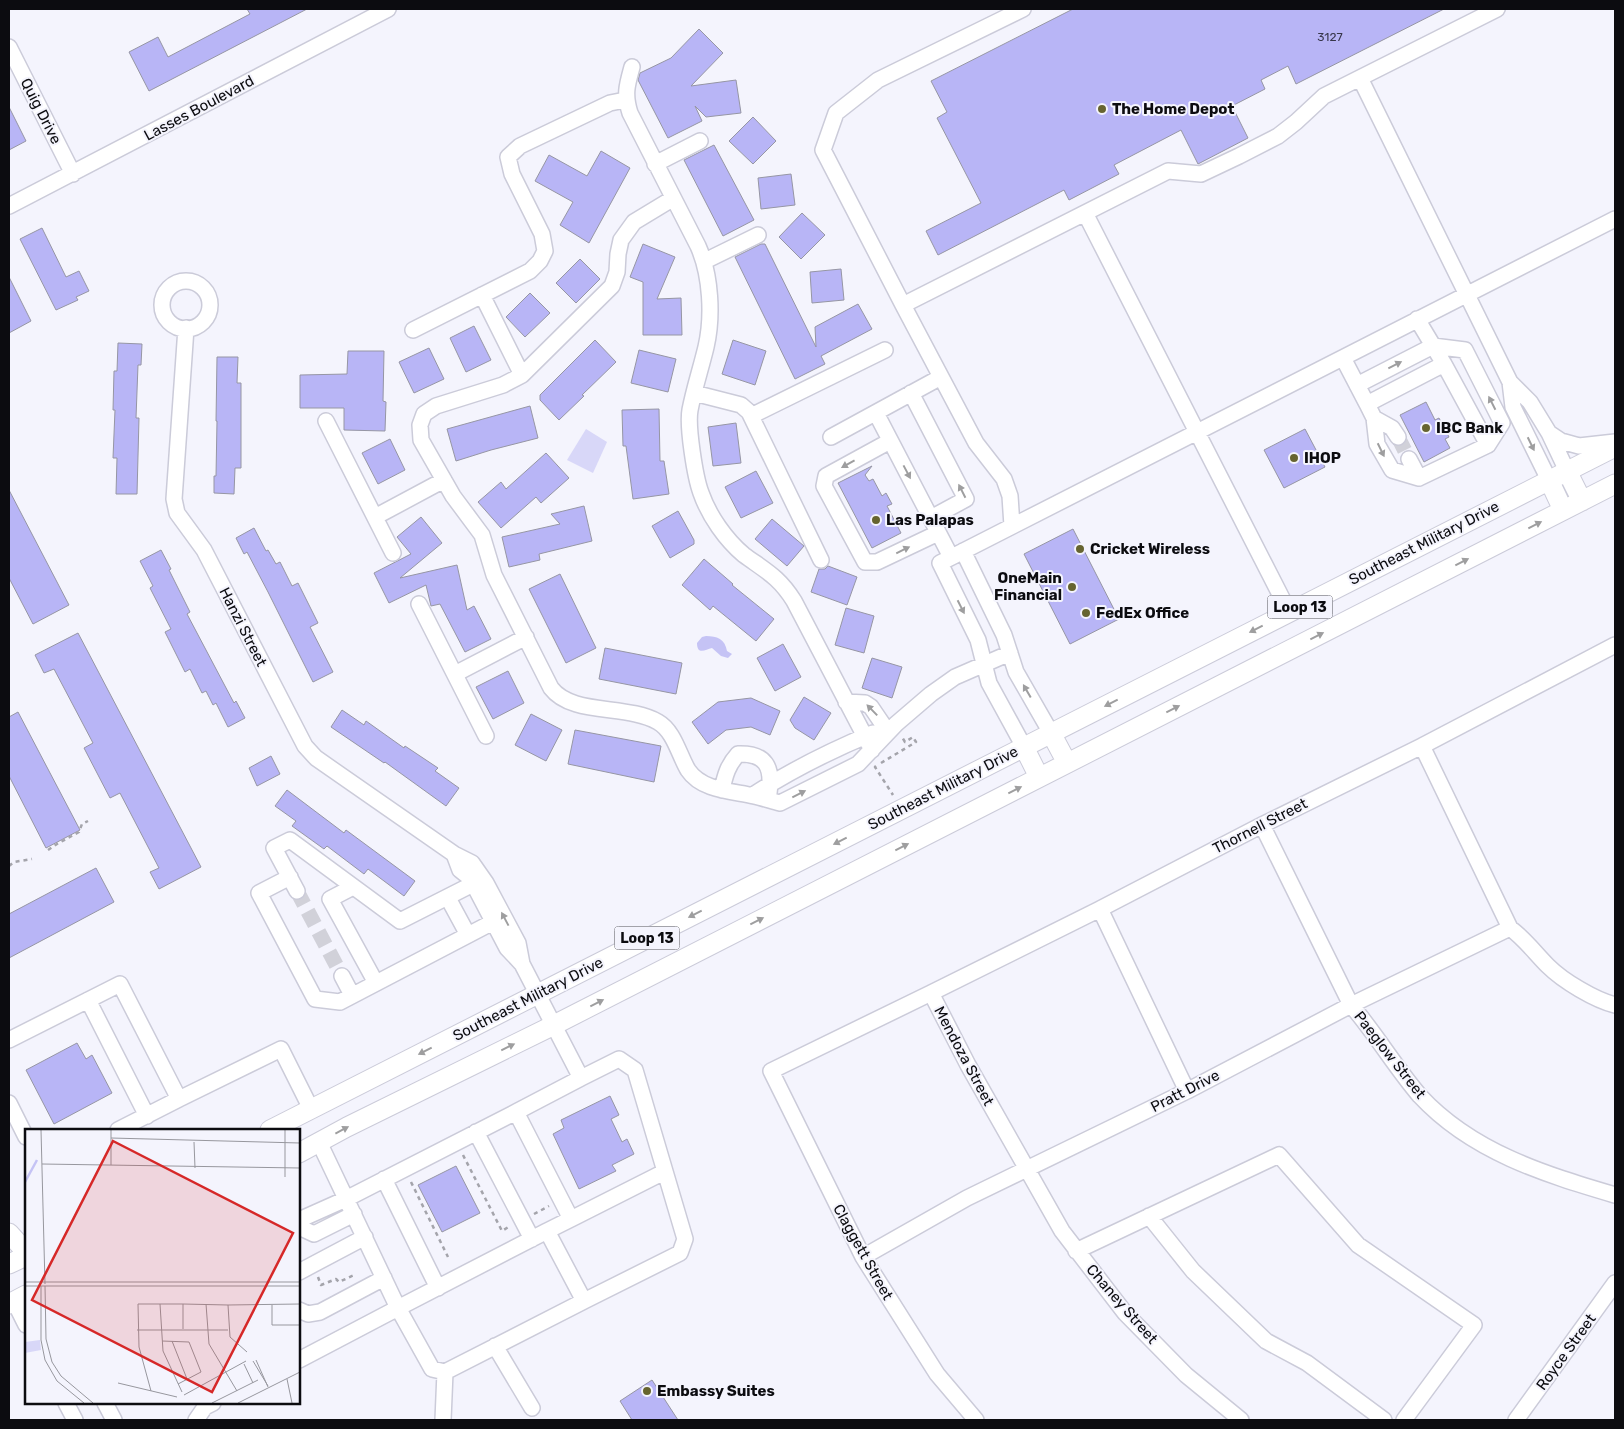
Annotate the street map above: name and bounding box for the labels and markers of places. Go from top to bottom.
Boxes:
place label: The Home Depot [1112,100,1235,118]
marker: The Home Depot [1096,103,1108,115]
place label: IBC Bank [1436,419,1503,437]
marker: IBC Bank [1420,422,1432,434]
place label: IHOP [1304,449,1341,467]
marker: IHOP [1288,452,1300,464]
place label: Las Palapas [886,511,974,529]
marker: Las Palapas [870,514,882,526]
place label: Cricket Wireless [1090,540,1210,558]
marker: Cricket Wireless [1074,543,1086,555]
place label: OneMain Financial [994,569,1062,604]
marker: OneMain Financial [1066,581,1078,593]
place label: FedEx Office [1096,604,1189,622]
marker: FedEx Office [1080,607,1092,619]
place label: Embassy Suites [657,1382,775,1400]
marker: Embassy Suites [641,1385,653,1397]

